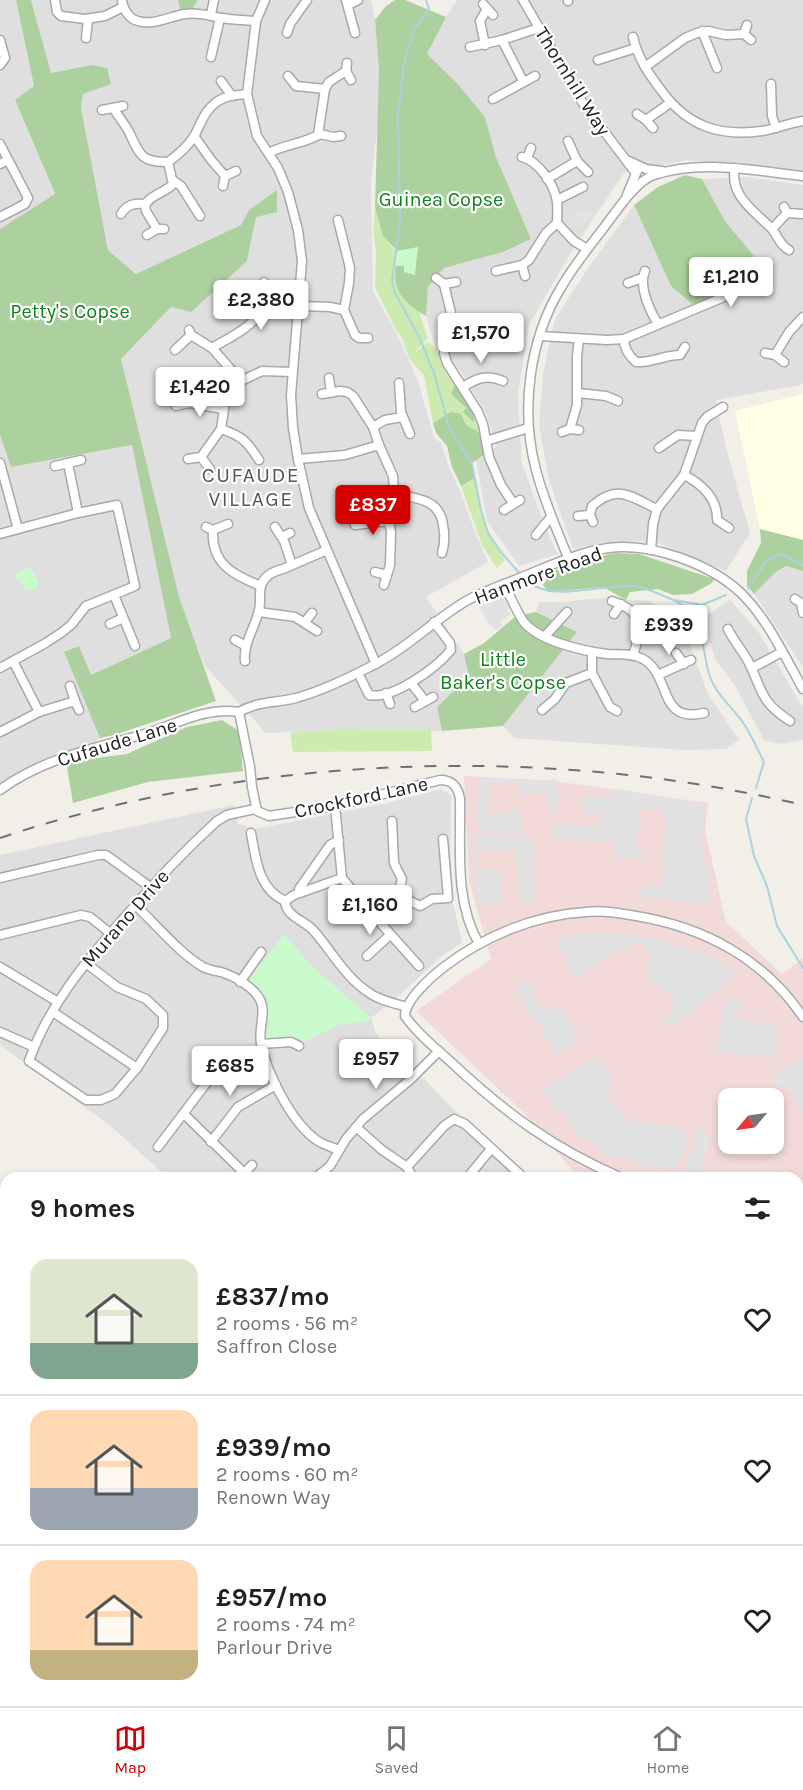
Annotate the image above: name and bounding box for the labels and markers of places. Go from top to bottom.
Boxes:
pin: £1,210 [682,257,780,308]
pin: £2,380 [212,280,310,331]
pin: £1,570 [432,313,530,364]
pin: £1,420 [151,367,249,418]
pin: £837 [337,485,409,536]
pin: £939 [633,605,705,656]
pin: £1,160 [321,885,419,936]
pin: £957 [340,1039,412,1090]
pin: £685 [194,1046,266,1097]

